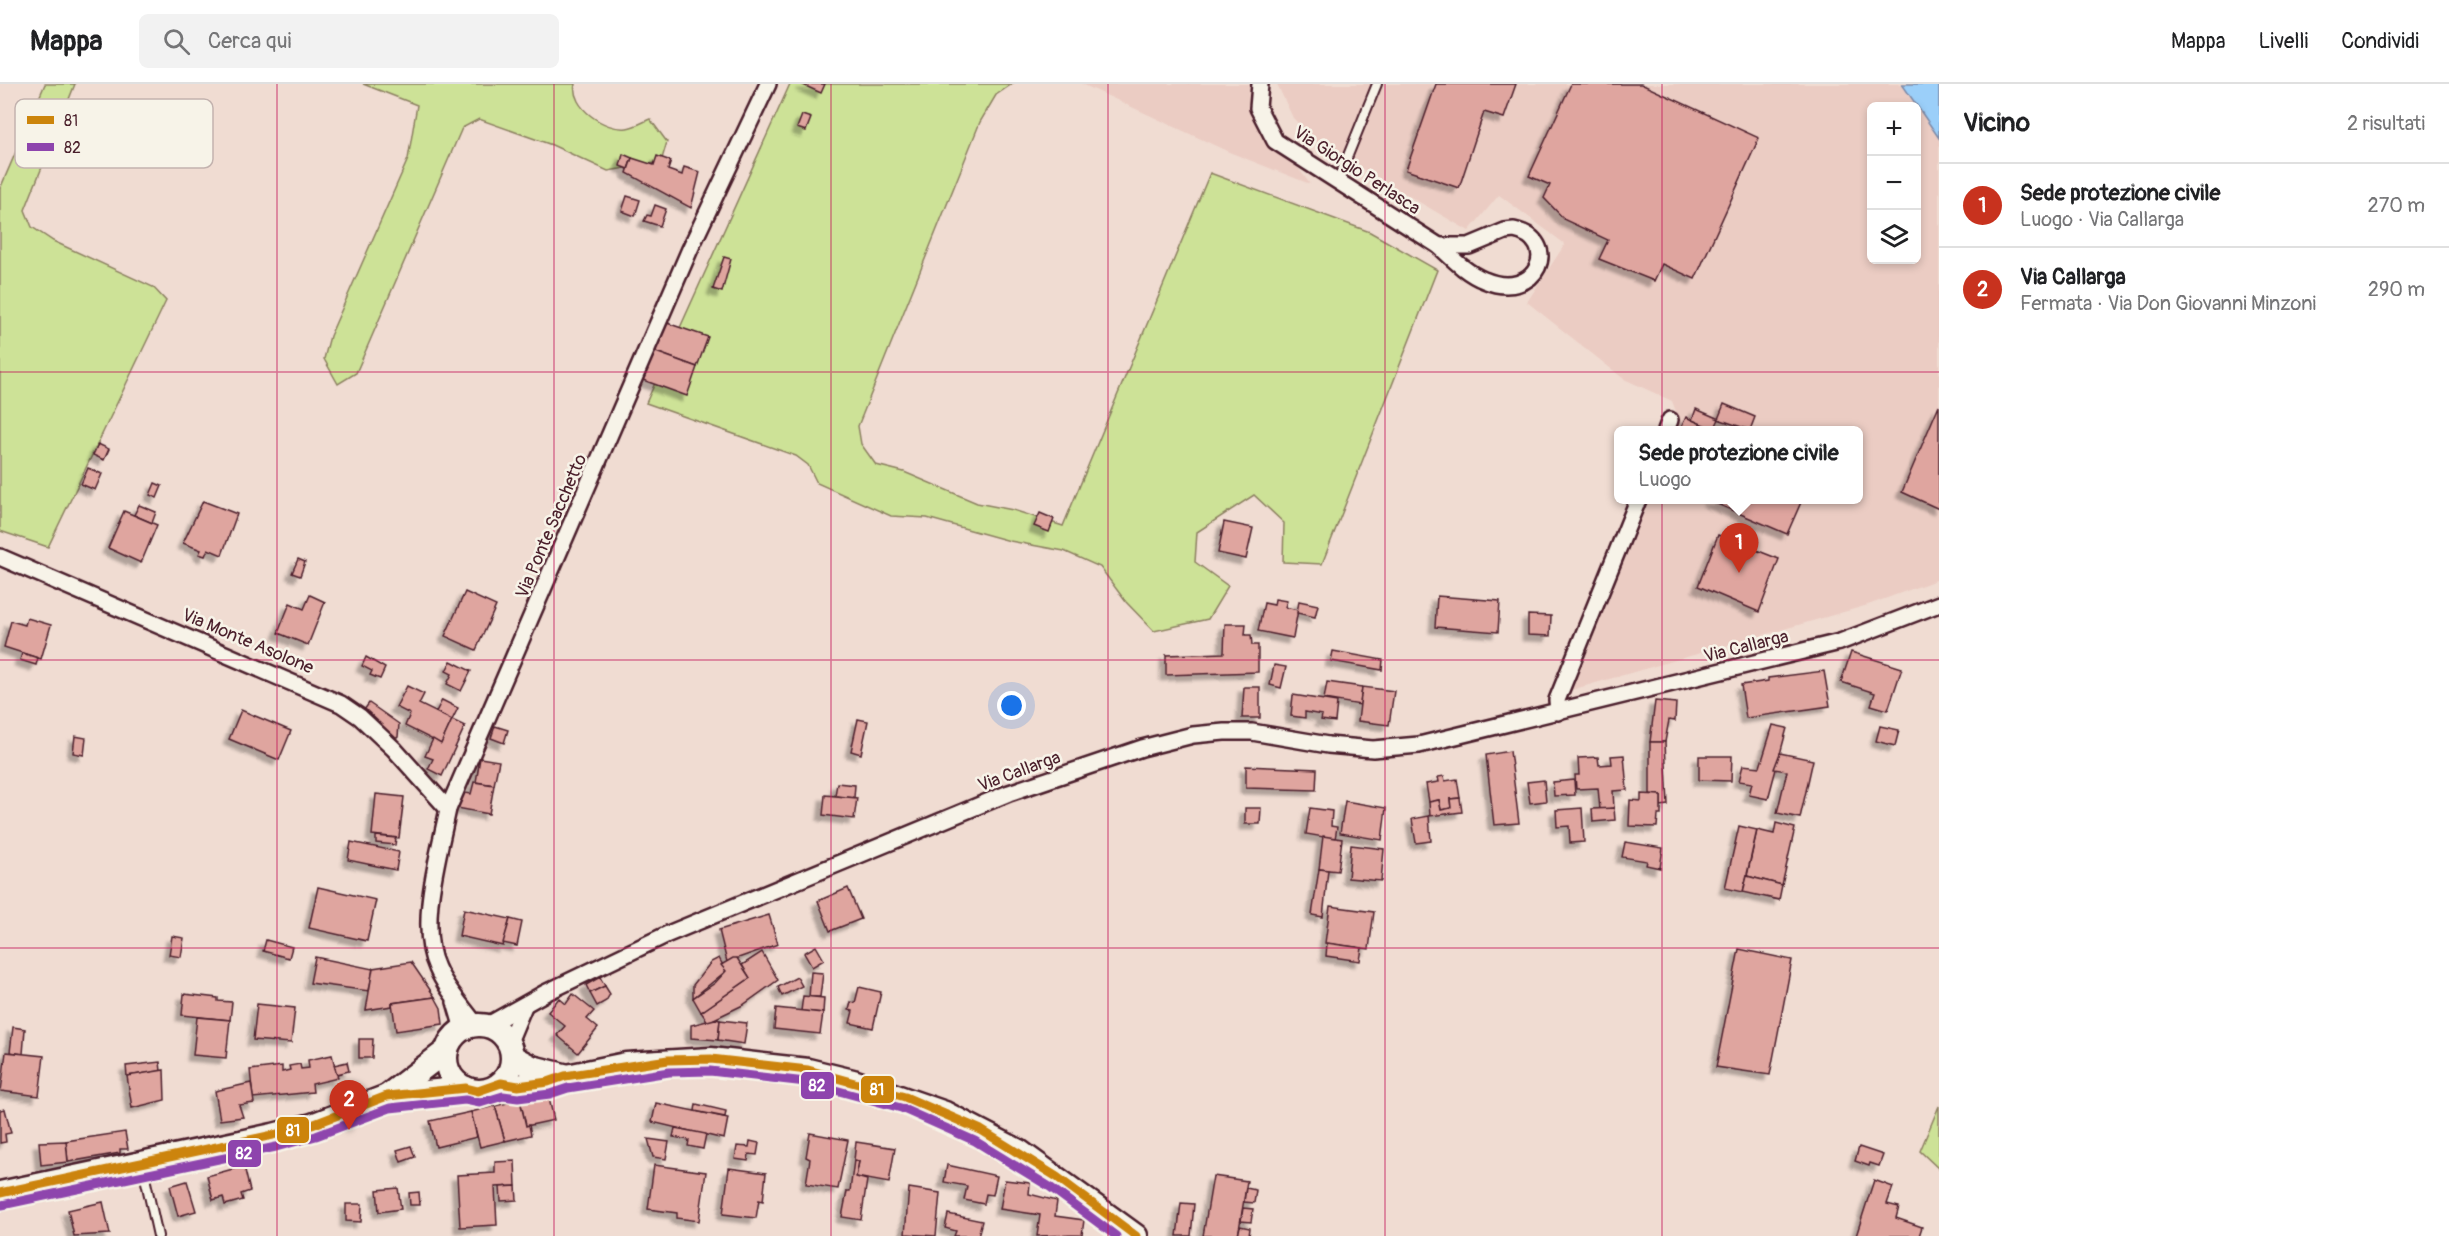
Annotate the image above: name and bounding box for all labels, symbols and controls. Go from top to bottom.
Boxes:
search box [139,14,559,68]
text: Mappa [30,24,103,59]
icon: search [160,25,193,58]
text: Cerca qui [208,27,291,55]
text: Mappa [2171,28,2225,55]
text: Livelli [2258,28,2308,55]
text: Condividi [2341,28,2419,55]
legend [15,99,213,168]
map controls [1867,102,1921,264]
button: + [1867,102,1921,156]
text: Vicino [1963,107,2030,139]
text: 81 [64,111,78,131]
text: 2 risultati [2347,111,2425,136]
street label: Via Giorgio Perlasca [1289,121,1425,220]
text: 82 [64,138,81,158]
button: − [1867,156,1921,210]
text: Sede protezione civile [2020,179,2220,207]
text: 1 [1979,193,1986,218]
text: 270 m [2367,193,2425,218]
text: Luogo · Via Callarga [2020,207,2184,232]
button: layers [1867,210,1921,264]
text: Via Callarga [2020,263,2126,291]
text: 2 [1977,277,1988,302]
text: 290 m [2368,277,2425,302]
text: Fermata · Via Don Giovanni Minzoni [2020,291,2316,316]
popup [1614,426,1863,504]
text: Sede protezione civile [1638,439,1839,467]
street label: Via Ponte Sacchetto [511,450,592,602]
text: Luogo [1638,467,1691,492]
pin: 1 [1720,524,1758,573]
street label: Via Monte Asolone [178,603,317,680]
street label: Via Callarga [1701,625,1791,668]
your location [997,691,1026,720]
street label: Via Callarga [975,746,1064,797]
line badge: 82 [800,1071,835,1100]
line badge: 81 [860,1075,895,1104]
text: 82 [808,1076,826,1096]
pin: 2 [330,1080,368,1130]
text: 81 [870,1080,884,1100]
line badge: 81 [276,1116,310,1144]
text: 81 [286,1121,300,1141]
line badge: 82 [227,1139,262,1168]
text: 82 [235,1144,253,1164]

